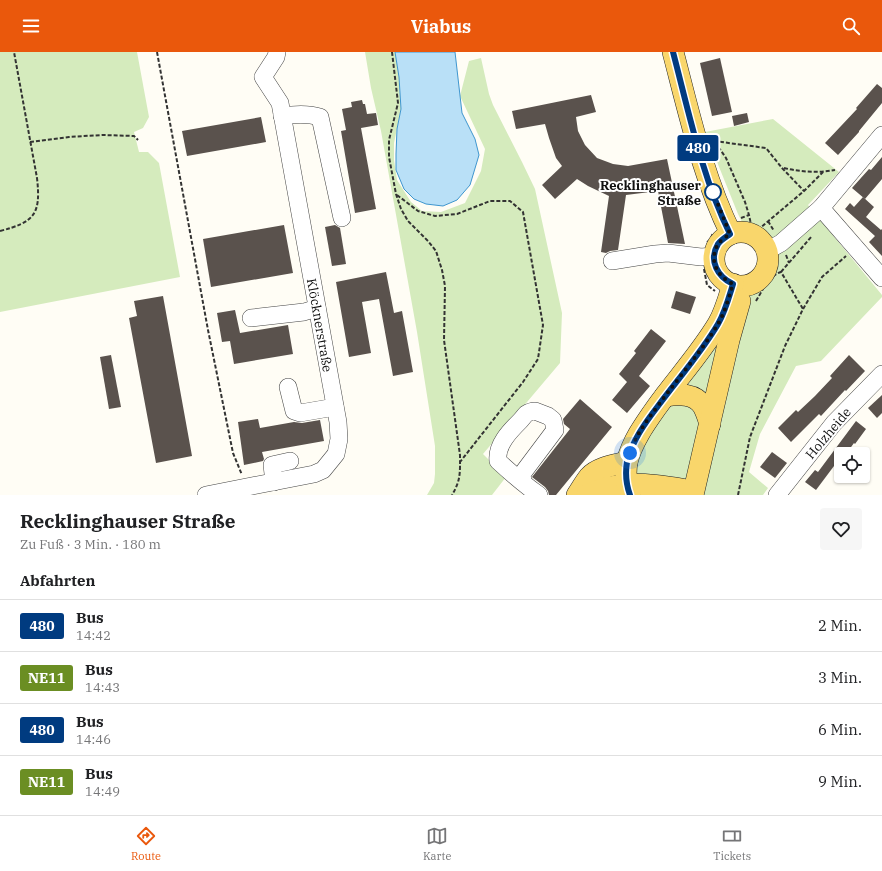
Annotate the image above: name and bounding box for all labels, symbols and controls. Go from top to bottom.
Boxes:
icon: menu [20,15,42,37]
text: Viabus [411,15,471,38]
icon: search [840,15,862,37]
line badge: 480 [675,135,721,161]
text: 480 [685,139,711,157]
place label: Recklinghauser Straße [600,177,702,209]
marker: Recklinghauser Straße [704,183,722,201]
street label: Klöcknerstraße [303,277,336,373]
street label: Holzheide [802,404,855,463]
your location [620,443,640,463]
map controls [834,447,870,483]
button: locate [834,447,870,483]
button: heart [820,508,862,550]
text: Recklinghauser Straße [20,509,236,533]
text: Zu Fuß · 3 Min. · 180 m [20,536,161,553]
text: Abfahrten [20,571,95,590]
text: Bus [76,608,104,627]
text: 2 Min. [818,616,862,635]
text: 480 [29,617,55,635]
text: 14:42 [76,627,111,644]
text: Bus [85,660,113,679]
text: 3 Min. [818,668,862,687]
text: NE11 [28,669,65,687]
text: 14:43 [85,679,120,696]
text: Bus [76,712,104,731]
text: 6 Min. [818,720,862,739]
text: 480 [29,721,55,739]
text: 14:46 [76,731,111,748]
text: Bus [85,764,113,783]
text: 9 Min. [818,772,862,791]
text: NE11 [28,773,65,791]
text: 14:49 [85,783,120,800]
tab: Route [131,825,161,863]
tab: Karte [423,825,451,863]
tab: Tickets [713,825,751,863]

